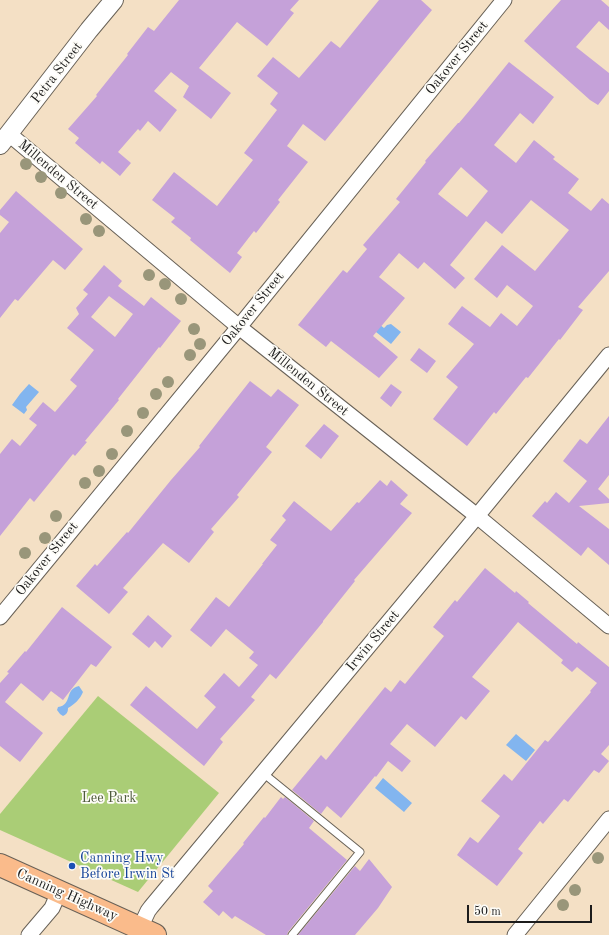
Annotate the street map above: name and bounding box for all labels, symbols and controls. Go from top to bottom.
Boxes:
street label: Oakover Street [422,18,492,98]
street label: Petra Street [28,39,86,107]
street label: Millenden Street [15,137,101,213]
street label: Oakover Street [218,269,288,349]
street label: Millenden Street [264,344,352,420]
street label: Oakover Street [12,519,82,599]
street label: Irwin Street [343,607,403,675]
park label: Lee Park [81,790,137,806]
place label: Canning Hwy Before Irwin St [80,850,175,882]
marker: Canning Hwy Before Irwin St [67,861,77,871]
street label: Canning Highway [14,865,120,925]
scale bar [469,897,594,923]
text: 50 m [474,906,501,918]

